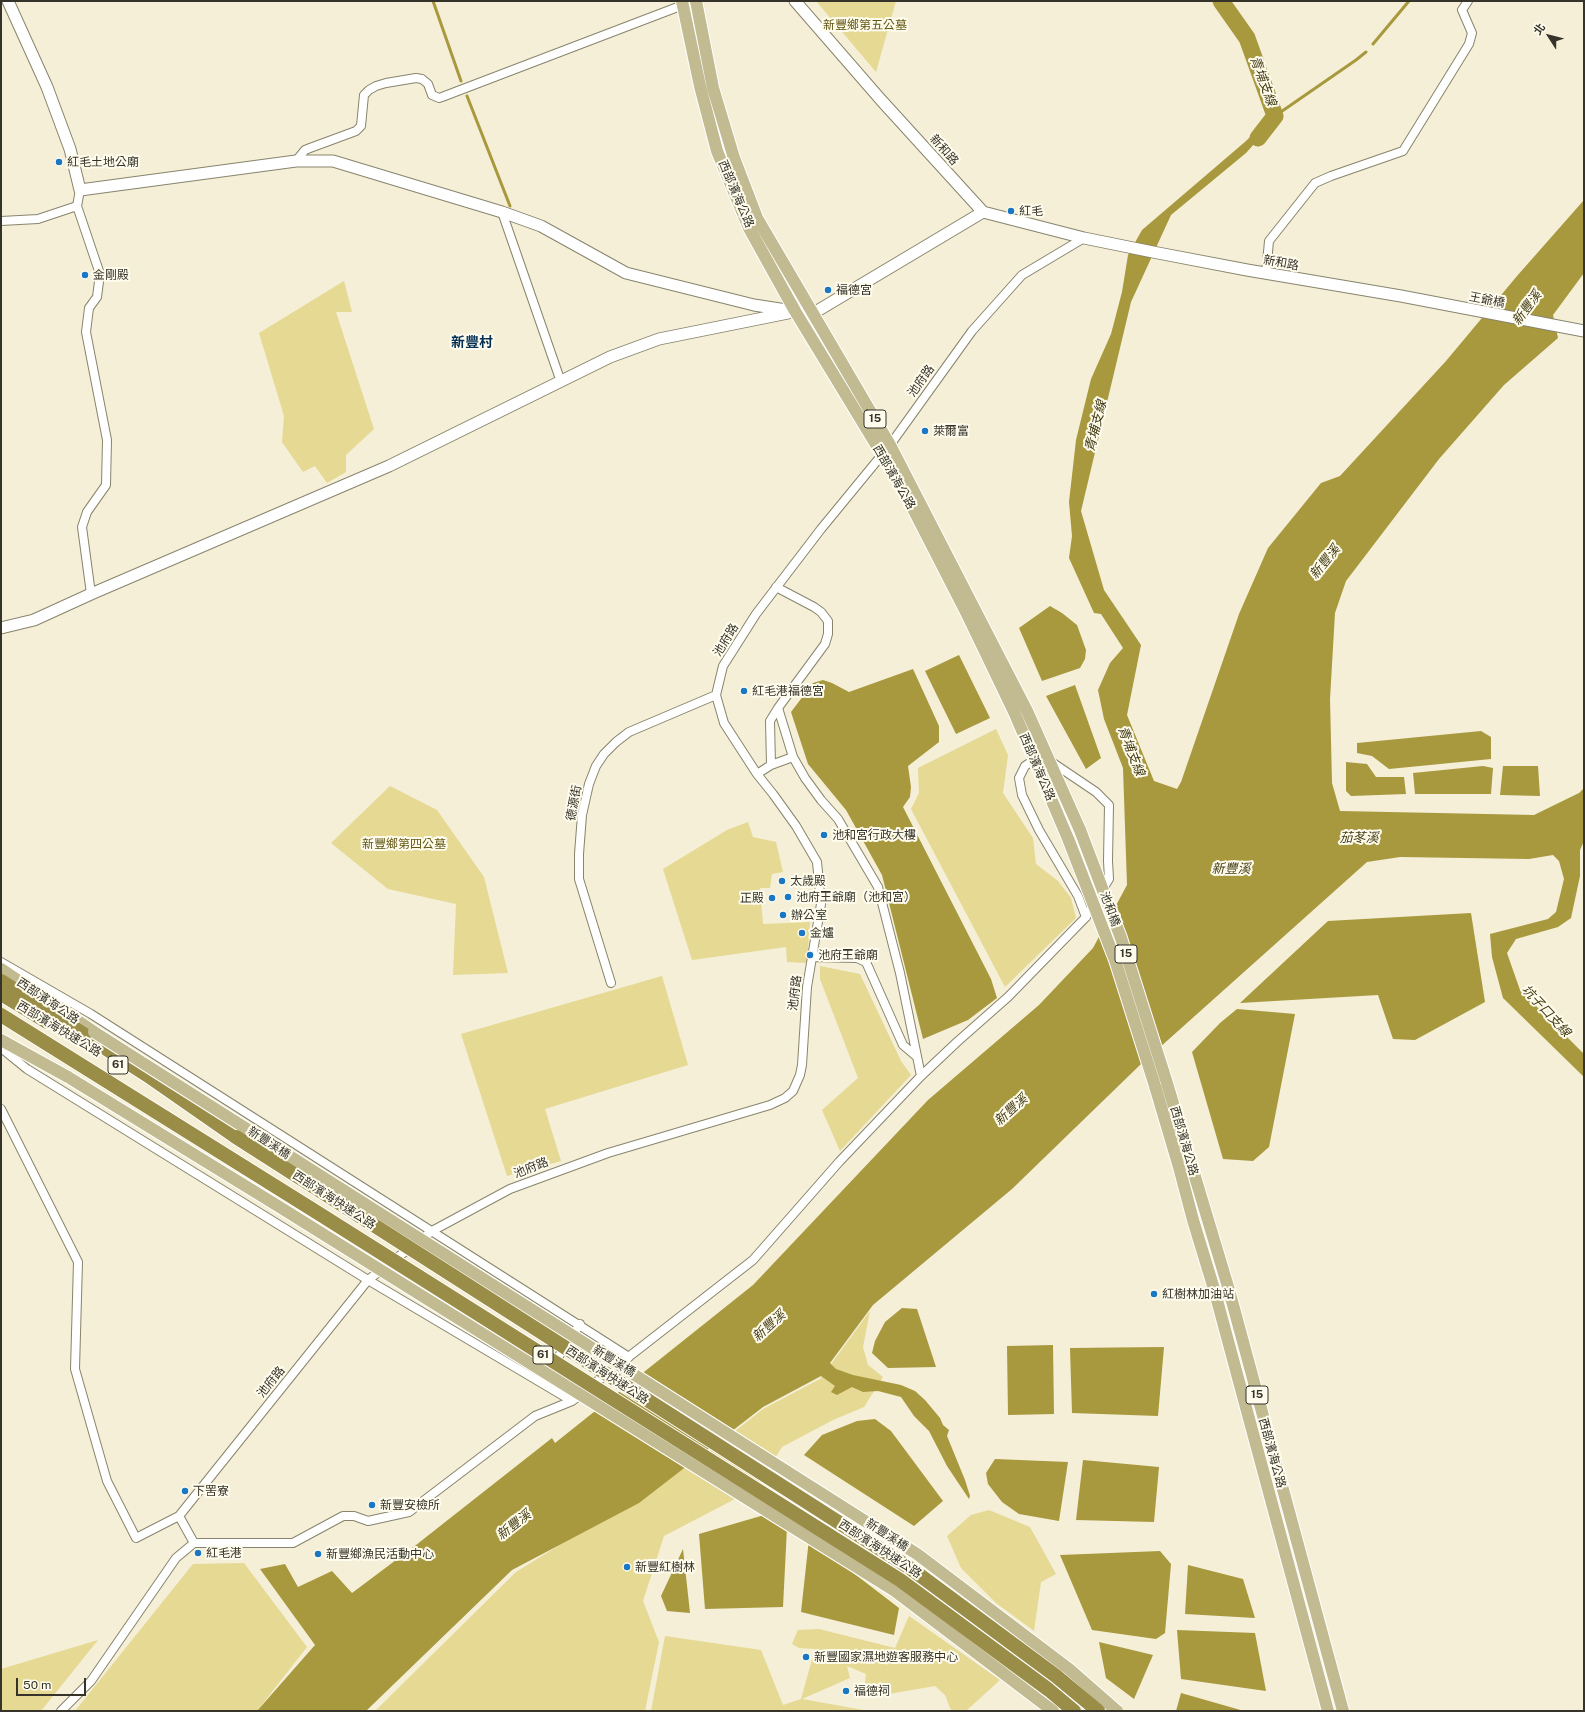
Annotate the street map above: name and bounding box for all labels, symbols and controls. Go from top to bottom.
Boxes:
north arrow [1529,16,1569,56]
park label: 新豐鄉第五公墓 [823,18,907,32]
text: 北 [1531,21,1547,37]
water label: 青埔支線 [1247,54,1279,108]
street label: 新和路 [927,132,961,168]
place label: 紅毛土地公廟 [67,155,139,169]
marker: 紅毛土地公廟 [54,157,64,167]
street label: 西部濱海公路 [715,158,757,230]
place label: 紅毛 [1019,204,1043,218]
marker: 紅毛 [1006,206,1016,216]
street label: 新和路 [1262,253,1300,273]
place label: 金剛殿 [93,268,129,282]
marker: 金剛殿 [80,270,90,280]
place label: 福德宮 [836,283,872,297]
marker: 福德宮 [823,285,833,295]
water label: 新豐溪 [1509,288,1545,328]
street label: 王爺橋 [1468,289,1506,311]
district label: 新豐村 [451,335,493,351]
street label: 池府路 [905,362,937,400]
water label: 青埔支線 [1082,399,1110,453]
road number: 15 [864,410,886,428]
place label: 萊爾富 [933,424,969,438]
marker: 萊爾富 [920,426,930,436]
street label: 西部濱海公路 [870,442,918,512]
water label: 新豐溪 [1307,542,1343,582]
street label: 池府路 [710,621,742,659]
place label: 紅毛港福德宮 [752,684,824,698]
marker: 紅毛港福德宮 [739,686,749,696]
water label: 青埔支線 [1114,724,1148,778]
street label: 西部濱海公路 [1016,731,1058,803]
street label: 德源街 [563,784,585,822]
place label: 池和宮行政大樓 [832,828,916,842]
marker: 池和宮行政大樓 [819,830,829,840]
water label: 茄苳溪 [1340,830,1378,846]
park label: 新豐鄉第四公墓 [362,837,446,851]
water label: 新豐溪 [1212,861,1250,877]
place label: 太歲殿 [790,874,826,888]
marker: 太歲殿 [777,876,787,886]
place label: 池府王爺廟（池和宮） [796,890,916,904]
street label: 池和橋 [1097,890,1123,928]
place label: 正殿 [740,891,764,905]
marker: 池府王爺廟（池和宮） [783,892,793,902]
marker: 正殿 [767,893,777,903]
place label: 辦公室 [791,908,827,922]
marker: 辦公室 [778,910,788,920]
place label: 金爐 [810,926,834,940]
marker: 金爐 [797,928,807,938]
road number: 15 [1115,945,1137,963]
place label: 池府王爺廟 [818,948,878,962]
marker: 池府王爺廟 [805,950,815,960]
street label: 池府路 [786,974,804,1012]
street label: 西部濱海公路 [14,975,82,1027]
water label: 坑子口支線 [1518,982,1574,1040]
street label: 西部濱海快速公路 [14,998,104,1060]
road number: 61 [108,1056,128,1074]
water label: 新豐溪 [991,1091,1031,1129]
street label: 西部濱海公路 [1167,1104,1201,1178]
street label: 新豐溪橋 [245,1124,293,1162]
street label: 池府路 [512,1155,550,1181]
street label: 西部濱海快速公路 [290,1168,378,1232]
place label: 紅樹林加油站 [1162,1287,1234,1301]
marker: 紅樹林加油站 [1149,1289,1159,1299]
water label: 新豐溪 [749,1307,789,1345]
street label: 新豐溪橋 [590,1342,638,1380]
street label: 西部濱海快速公路 [563,1343,651,1407]
road number: 61 [533,1346,553,1364]
street label: 池府路 [254,1363,288,1401]
road number: 15 [1246,1386,1268,1404]
street label: 西部濱海公路 [1256,1416,1288,1490]
place label: 下罟寮 [193,1484,229,1498]
marker: 下罟寮 [180,1486,190,1496]
place label: 新豐安檢所 [380,1498,440,1512]
marker: 新豐安檢所 [367,1500,377,1510]
water label: 新豐溪 [494,1507,534,1543]
street label: 新豐溪橋 [863,1516,911,1554]
street label: 西部濱海快速公路 [836,1517,924,1581]
place label: 紅毛港 [206,1546,242,1560]
place label: 新豐鄉漁民活動中心 [326,1547,434,1561]
marker: 紅毛港 [193,1548,203,1558]
marker: 新豐鄉漁民活動中心 [313,1549,323,1559]
place label: 新豐紅樹林 [635,1560,695,1574]
marker: 新豐紅樹林 [622,1562,632,1572]
place label: 新豐國家濕地遊客服務中心 [814,1650,958,1664]
marker: 新豐國家濕地遊客服務中心 [801,1652,811,1662]
scale bar [18,1670,88,1696]
text: 50 m [23,1678,51,1692]
place label: 福德祠 [854,1684,890,1698]
marker: 福德祠 [841,1686,851,1696]

